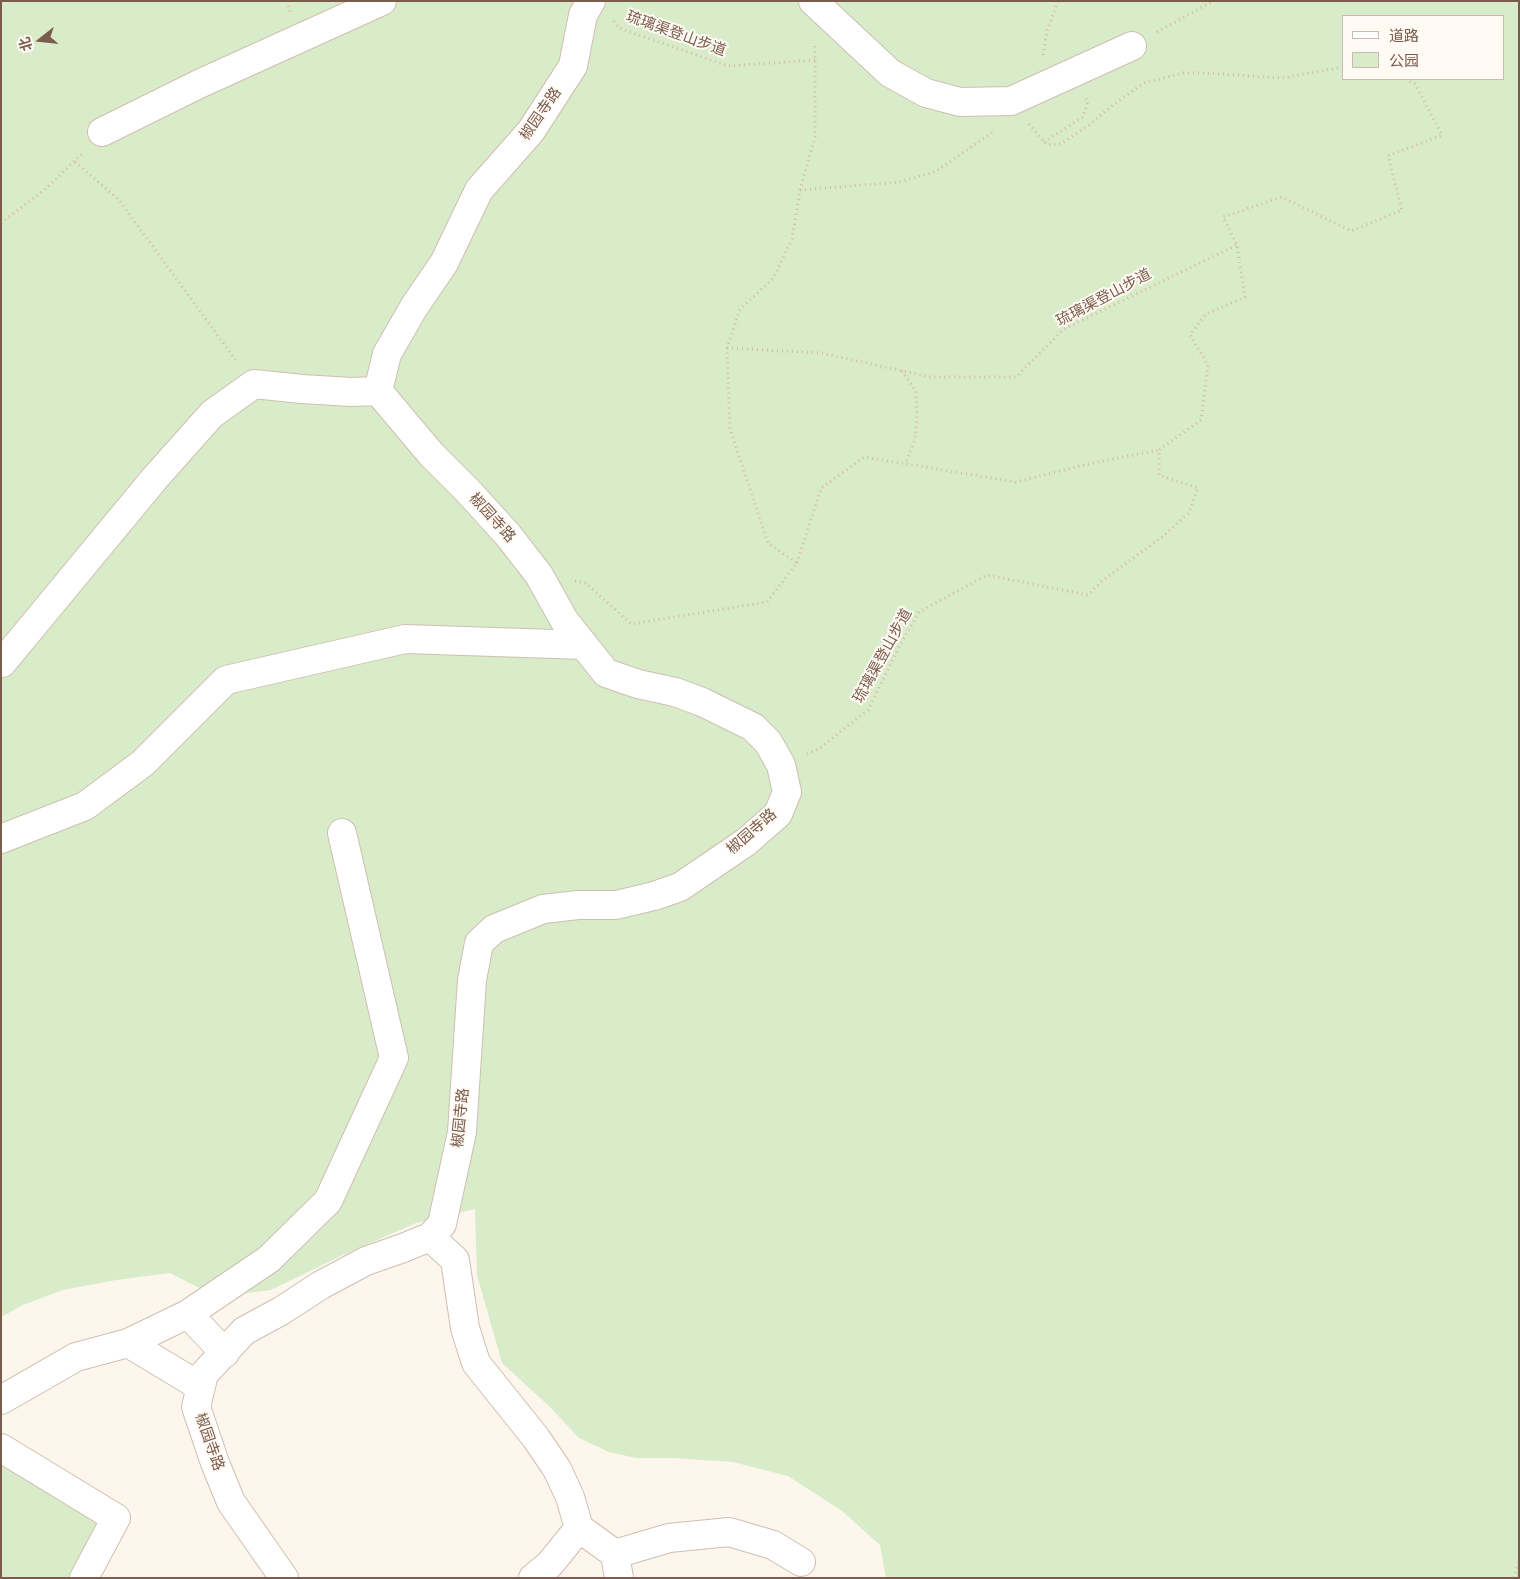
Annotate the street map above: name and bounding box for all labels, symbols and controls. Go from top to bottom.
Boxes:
street label: 琉璃渠登山步道 [624,8,728,60]
north arrow [15,15,65,65]
legend [1342,15,1505,80]
text: 道路 [1389,27,1419,44]
text: 北 [16,35,35,53]
text: 公园 [1389,52,1419,69]
street label: 椒园寺路 [516,84,566,144]
street label: 琉璃渠登山步道 [1053,265,1155,331]
street label: 椒园寺路 [465,490,519,546]
street label: 琉璃渠登山步道 [850,606,916,706]
street label: 椒园寺路 [723,806,781,858]
street label: 椒园寺路 [449,1087,473,1149]
street label: 椒园寺路 [191,1411,227,1473]

